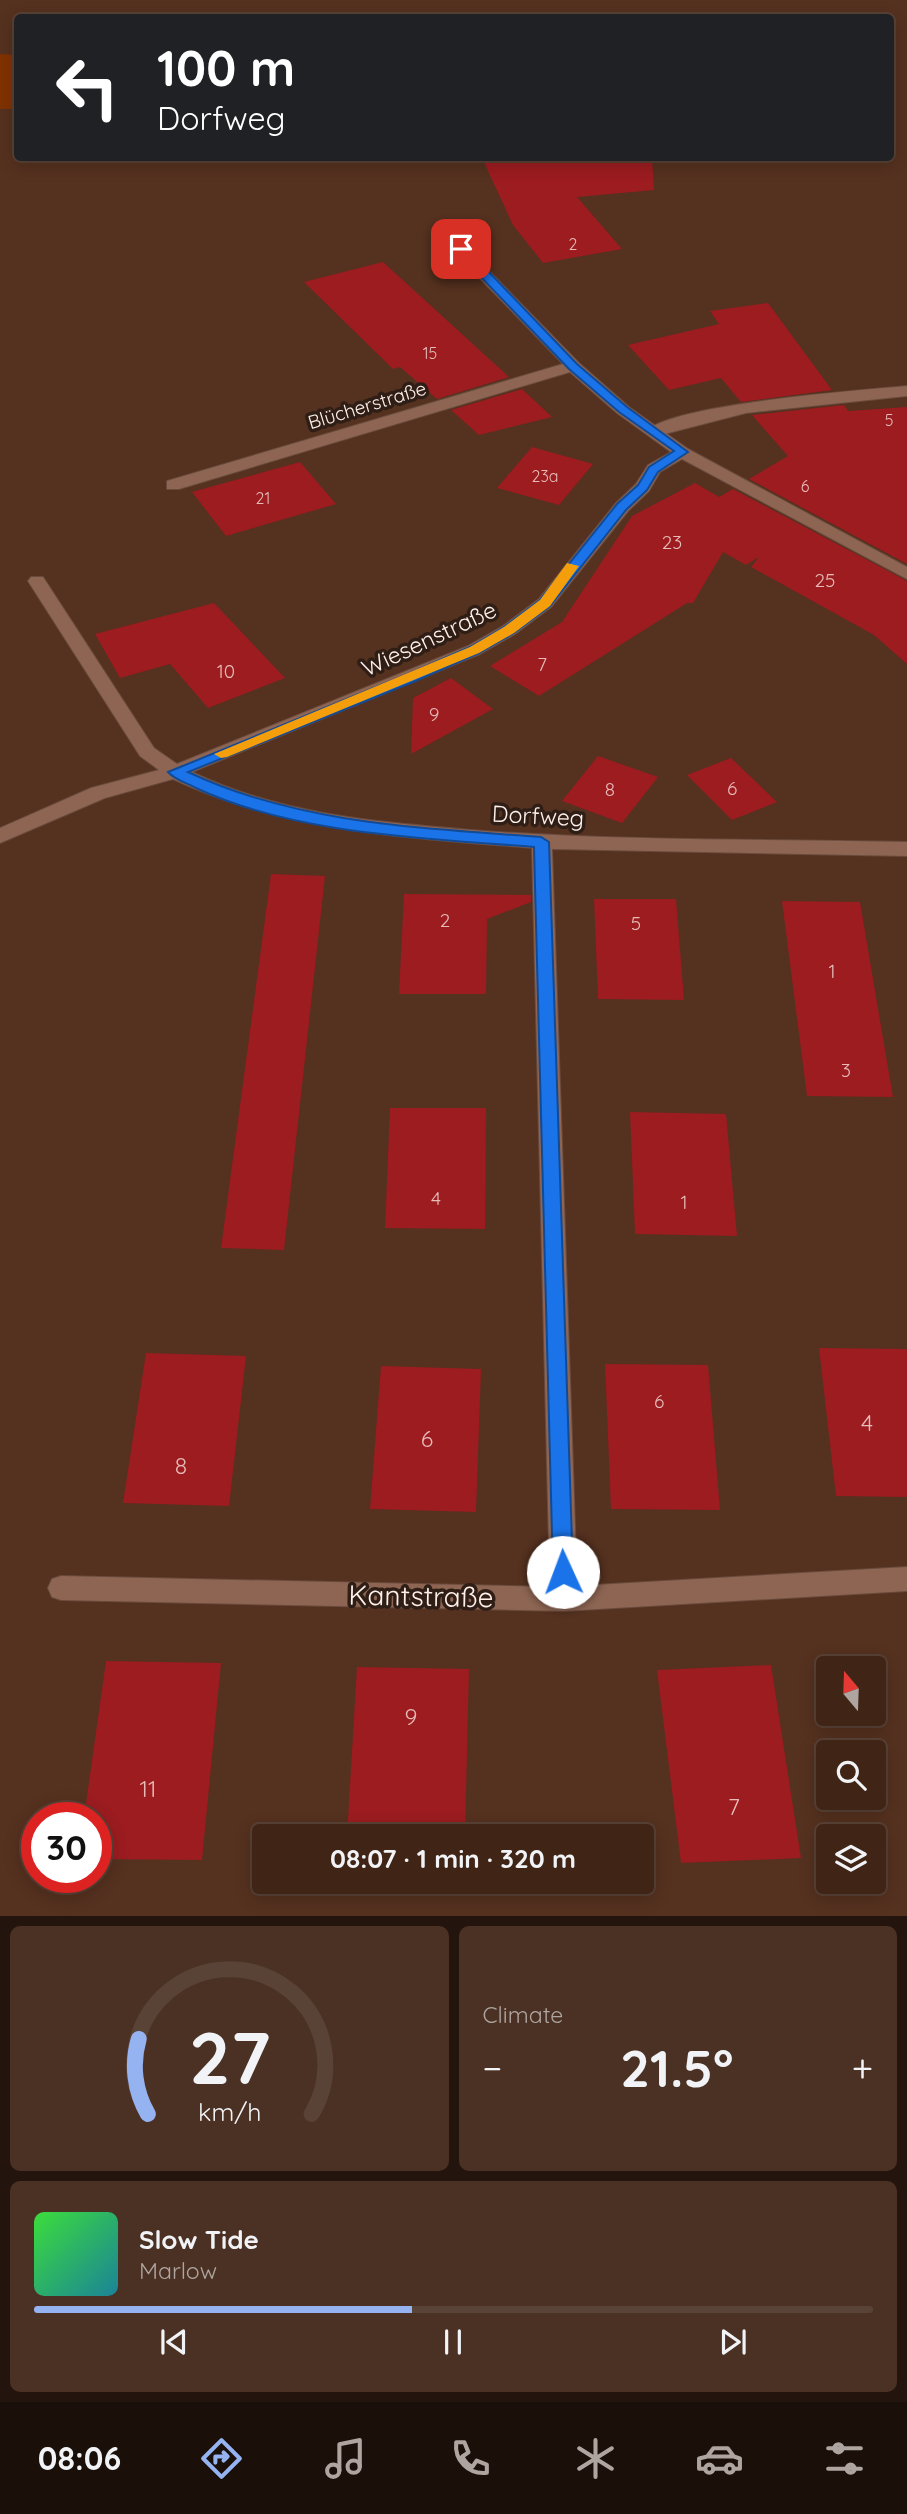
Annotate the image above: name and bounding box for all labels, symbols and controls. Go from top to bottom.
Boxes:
text: 100 m [157,37,295,98]
icon: left [42,42,133,133]
text: Dorfweg [157,98,285,138]
pin [431,219,491,279]
icon: arrive [442,230,480,268]
house number: 2 [569,234,578,254]
house number: 15 [423,343,437,363]
street label: Blücherstraße [305,376,429,434]
house number: 5 [885,410,893,430]
house number: 23a [532,466,558,486]
house number: 6 [801,476,810,496]
house number: 21 [256,488,270,508]
house number: 23 [662,530,682,554]
house number: 25 [815,568,835,592]
street label: Wiesenstraße [357,595,501,682]
house number: 7 [537,652,547,676]
house number: 10 [217,659,235,683]
house number: 9 [429,702,439,726]
house number: 6 [727,776,737,800]
house number: 8 [605,777,615,801]
street label: Dorfweg [491,799,585,832]
house number: 2 [440,908,450,932]
house number: 5 [631,911,641,935]
house number: 1 [828,959,836,983]
house number: 3 [841,1058,851,1082]
house number: 4 [431,1186,441,1210]
house number: 1 [680,1190,688,1214]
house number: 6 [654,1389,664,1413]
house number: 4 [861,1408,873,1437]
house number: 6 [421,1424,433,1453]
house number: 8 [175,1451,187,1480]
position arrow [526,1535,600,1609]
street label: Kantstraße [348,1577,494,1614]
north arrow [816,1656,886,1726]
map controls [816,1656,886,1894]
house number: 9 [405,1702,417,1731]
button: search [816,1740,886,1810]
house number: 11 [139,1774,157,1803]
house number: 7 [728,1792,740,1821]
speed limit sign: 30 [21,1802,112,1893]
button: layers [816,1824,886,1894]
text: 08:07 · 1 min · 320 m [330,1842,576,1875]
text: Climate [483,2000,563,2029]
text: 27 [189,2012,270,2103]
text: 21.5° [620,2035,733,2100]
text: − [483,2044,502,2092]
text: + [852,2044,873,2092]
text: km/h [198,2096,261,2127]
text: Slow Tide [139,2223,259,2256]
text: Marlow [139,2256,217,2285]
icon: previous [155,2323,193,2361]
icon: pause [434,2323,472,2361]
icon: next [714,2323,752,2361]
icon: directions [197,2434,246,2483]
icon: music [321,2434,370,2483]
icon: phone [446,2434,495,2483]
icon: climate [571,2434,620,2483]
icon: car [695,2434,744,2483]
icon: filters [820,2434,869,2483]
text: 08:06 [38,2438,121,2478]

